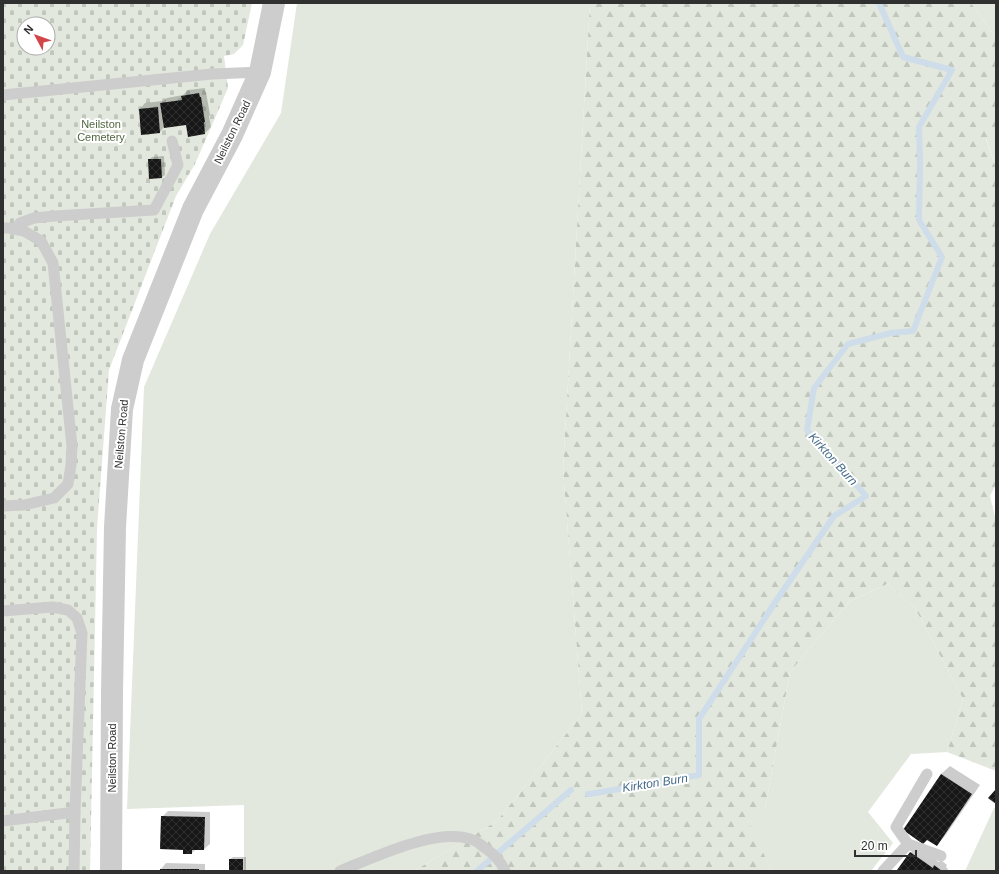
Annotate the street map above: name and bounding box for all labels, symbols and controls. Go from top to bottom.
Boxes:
north arrow [16,16,56,56]
text: N [21,22,36,36]
street label: Neilston Road [211,98,253,166]
park label: Neilston Cemetery [77,118,125,143]
street label: Neilston Road [112,399,130,469]
water label: Kirkton Burn [806,430,861,488]
street label: Neilston Road [106,723,118,793]
water label: Kirkton Burn [621,771,689,795]
scale bar [855,832,916,858]
text: 20 m [861,839,888,853]

